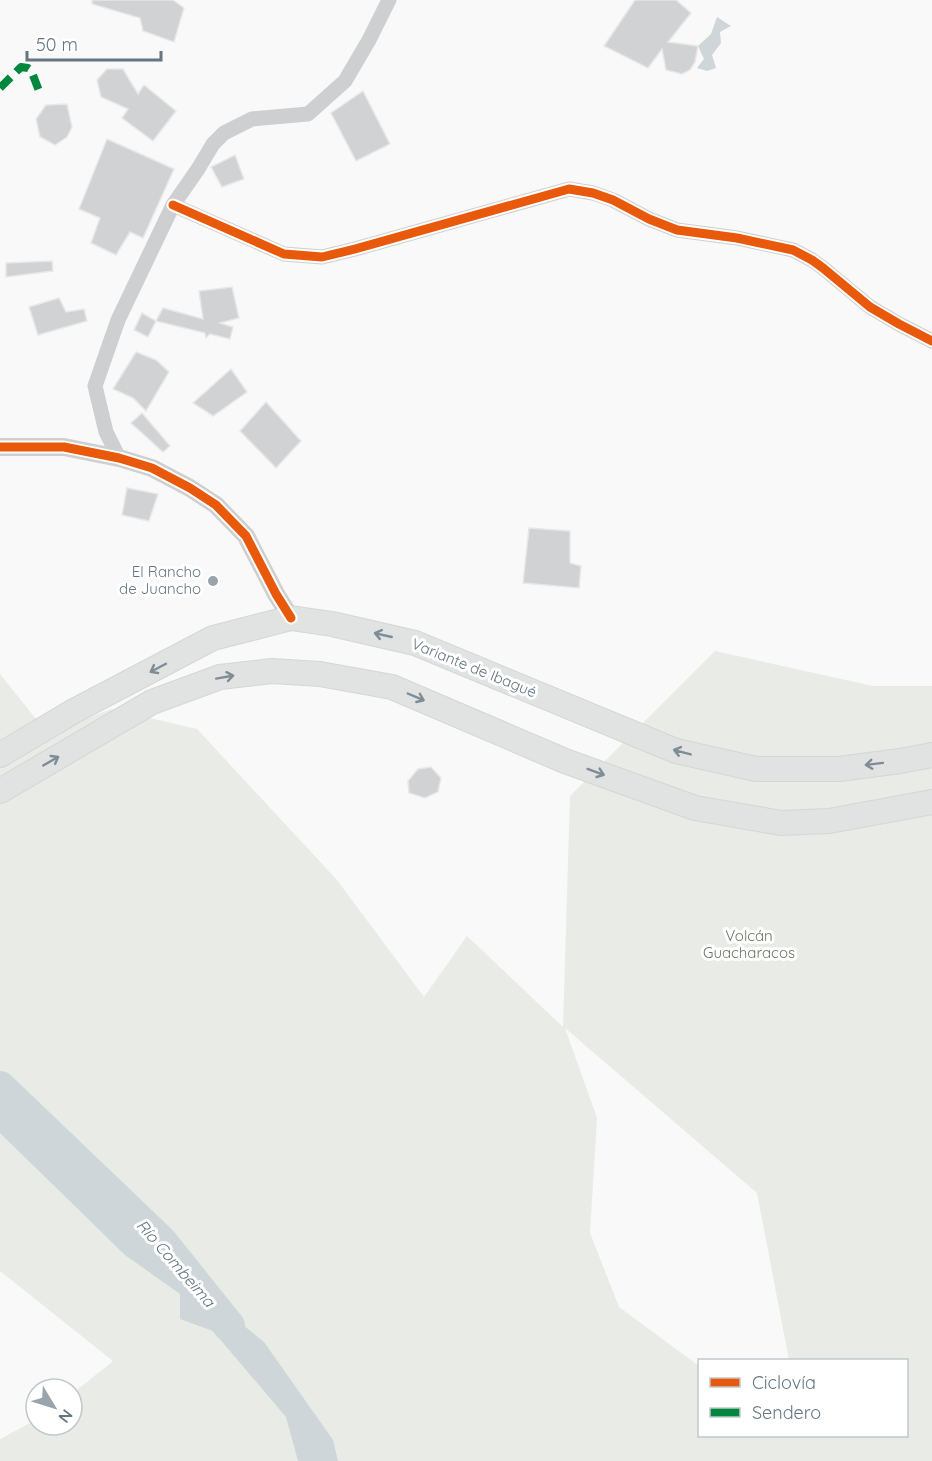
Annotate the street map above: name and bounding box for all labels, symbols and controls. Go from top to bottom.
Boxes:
scale bar [27,24,160,62]
text: 50 m [36,33,78,56]
place label: El Rancho de Juancho [119,562,201,598]
marker: El Rancho de Juancho [206,574,220,588]
one-way arrow [374,629,393,641]
street label: Variante de Ibagué [409,634,539,701]
one-way arrow [149,662,167,674]
one-way arrow [215,671,235,682]
one-way arrow [407,692,425,703]
one-way arrow [672,746,691,757]
one-way arrow [42,755,59,767]
one-way arrow [865,759,885,770]
one-way arrow [586,768,605,779]
park label: Volcán Guacharacos [703,926,795,962]
water label: Río Combeima [133,1215,220,1312]
legend [698,1359,908,1437]
text: Ciclovía [752,1371,816,1394]
north arrow [24,1377,84,1437]
text: Sendero [752,1401,821,1424]
text: N [54,1405,77,1427]

